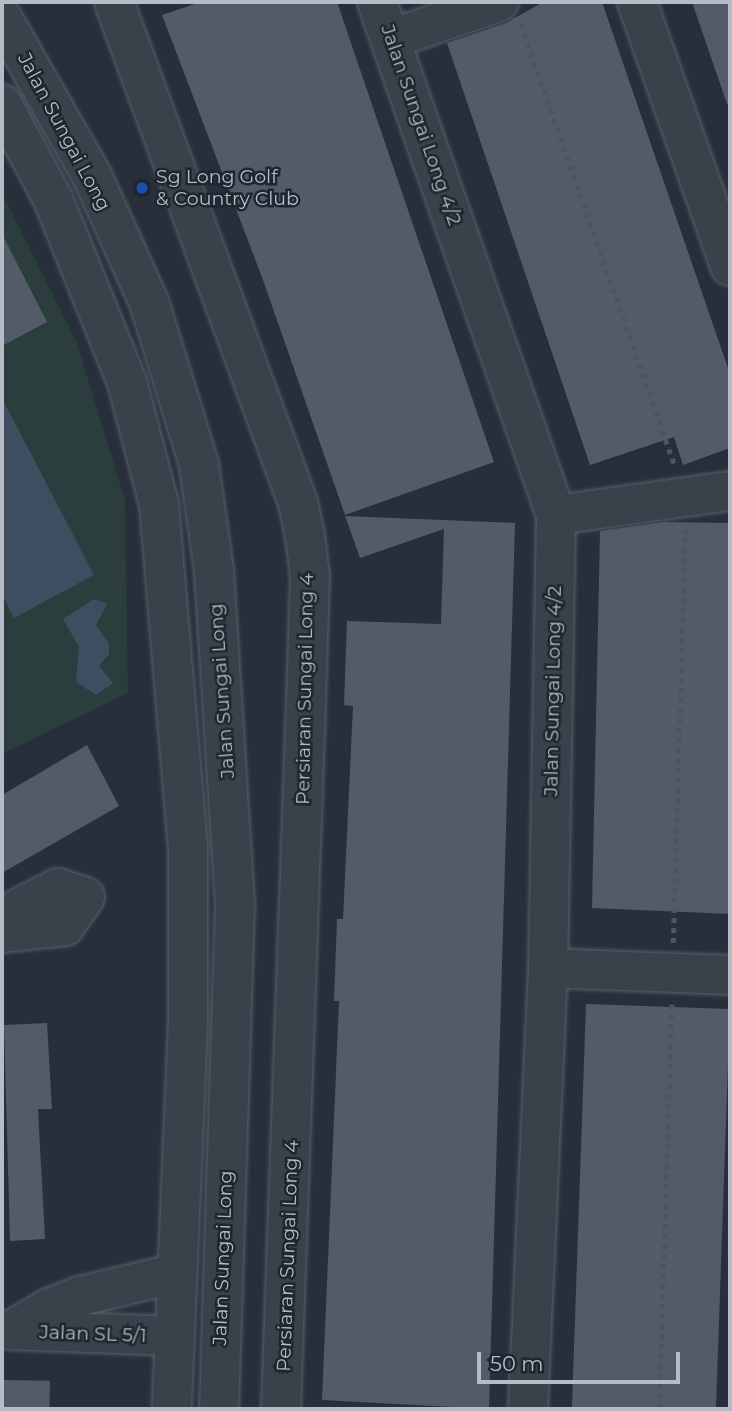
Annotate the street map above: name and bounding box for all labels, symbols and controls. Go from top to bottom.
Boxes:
street label: Jalan Sungai Long 4/2 [376,22,466,228]
street label: Jalan Sungai Long [13,49,115,215]
place label: Sg Long Golf & Country Club [156,166,299,210]
marker: Sg Long Golf & Country Club [134,180,150,196]
street label: Persiaran Sungai Long 4 [292,573,318,805]
street label: Jalan Sungai Long 4/2 [540,586,566,796]
street label: Jalan Sungai Long [205,603,239,779]
street label: Persiaran Sungai Long 4 [273,1140,303,1372]
street label: Jalan Sungai Long [209,1170,237,1346]
street label: Jalan SL 5/1 [39,1321,147,1347]
scale bar [480,1338,683,1382]
text: 50 m [490,1351,544,1376]

